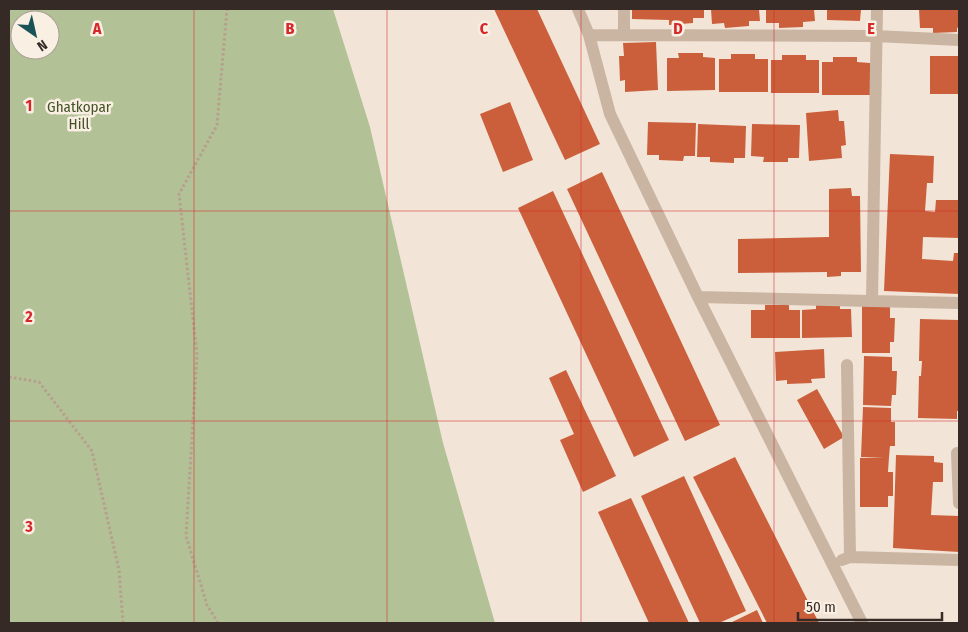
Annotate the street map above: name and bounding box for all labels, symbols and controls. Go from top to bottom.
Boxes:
north arrow [10,10,60,60]
text: A [92,19,102,38]
text: B [286,19,295,38]
text: C [480,19,489,38]
text: D [673,19,683,38]
text: E [867,19,875,38]
text: N [34,36,50,55]
text: 1 [26,96,32,115]
park label: Ghatkopar Hill [47,98,112,133]
text: 2 [24,307,33,326]
text: 3 [24,517,33,536]
scale bar [798,590,942,622]
text: 50 m [806,598,836,616]

